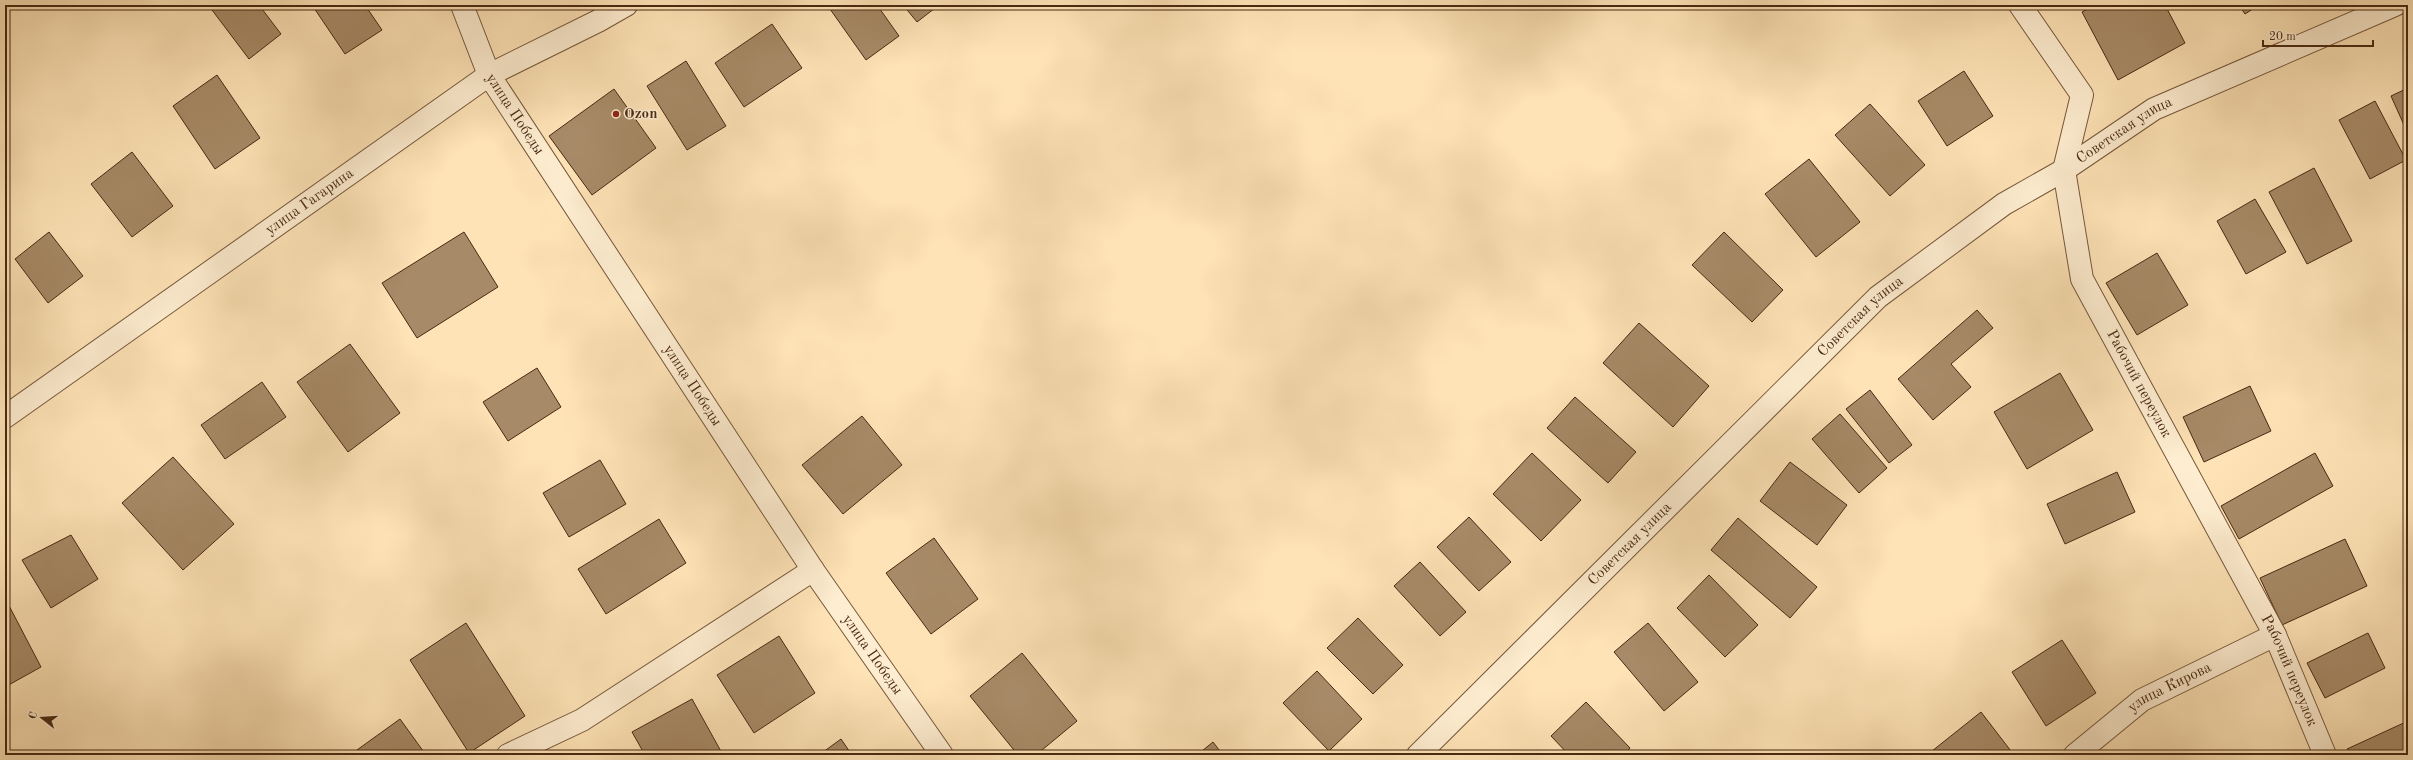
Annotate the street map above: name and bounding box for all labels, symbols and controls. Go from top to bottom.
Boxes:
scale bar [2263,22,2373,48]
text: 20 m [2269,31,2296,43]
street label: улица Победы [483,71,547,158]
street label: Советская улица [2074,94,2175,167]
place label: Ozon [624,107,657,122]
marker: Ozon [611,109,621,119]
street label: улица Гагарина [263,165,357,238]
street label: Советская улица [1815,273,1906,360]
street label: Рабочий переулок [2104,327,2174,440]
street label: улица Победы [660,342,724,429]
street label: Советская улица [1585,499,1675,588]
street label: улица Победы [839,612,905,698]
street label: Рабочий переулок [2258,612,2320,729]
street label: улица Кирова [2125,660,2214,716]
north arrow [22,698,62,738]
text: С [28,710,40,721]

